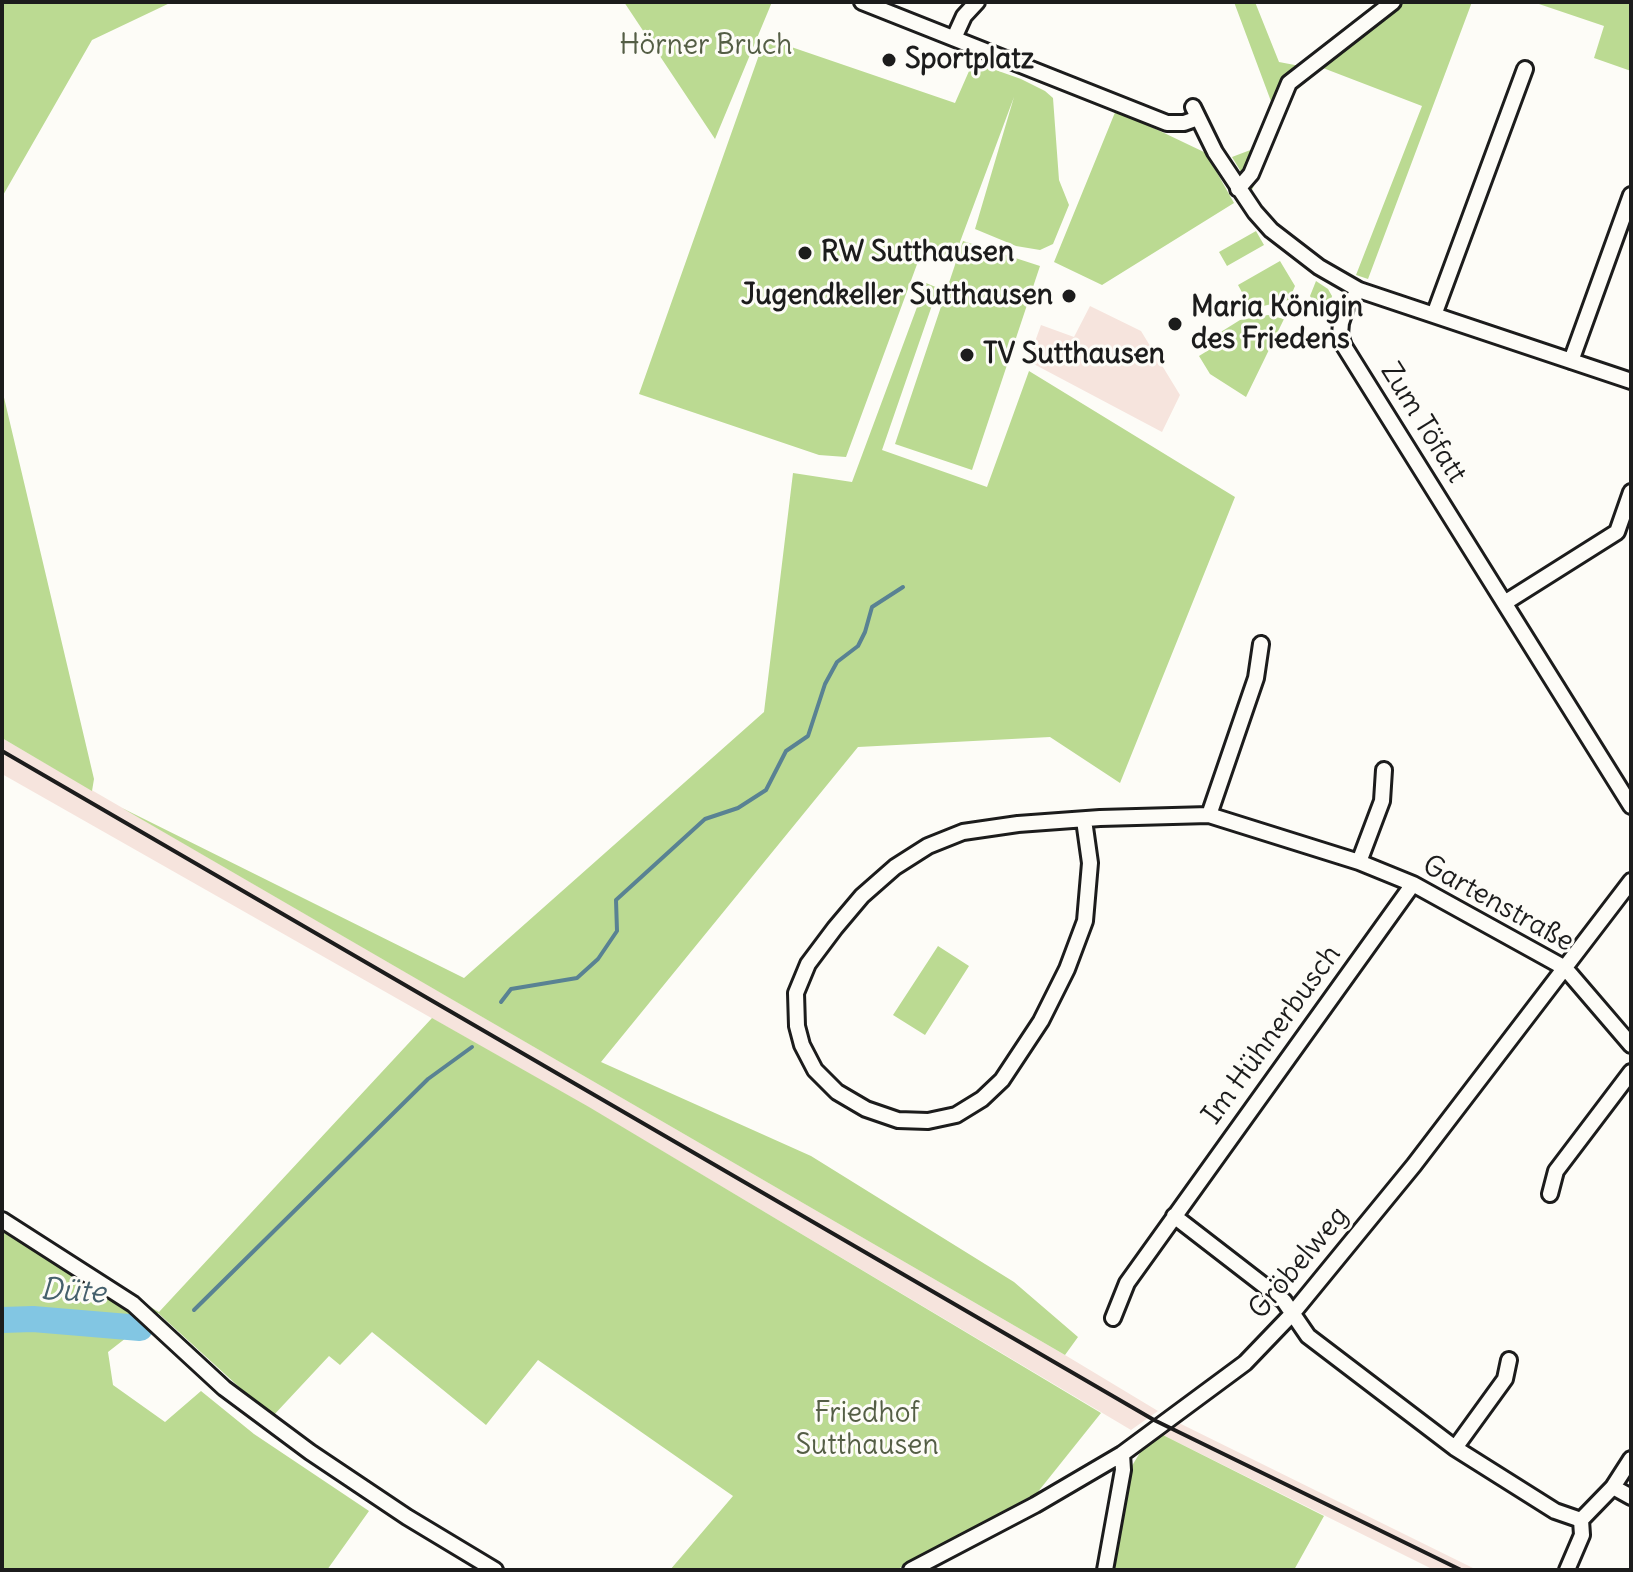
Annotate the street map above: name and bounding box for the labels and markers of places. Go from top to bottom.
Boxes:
place label: Sportplatz [905,43,1034,77]
marker: Sportplatz [880,51,898,69]
place label: RW Sutthausen [821,236,1014,270]
marker: RW Sutthausen [796,244,814,262]
place label: Jugendkeller Sutthausen [741,279,1053,313]
marker: Jugendkeller Sutthausen [1060,287,1078,305]
place label: Maria Königin des Friedens [1191,291,1363,357]
marker: Maria Königin des Friedens [1166,315,1184,333]
place label: TV Sutthausen [983,338,1165,372]
marker: TV Sutthausen [958,346,976,364]

